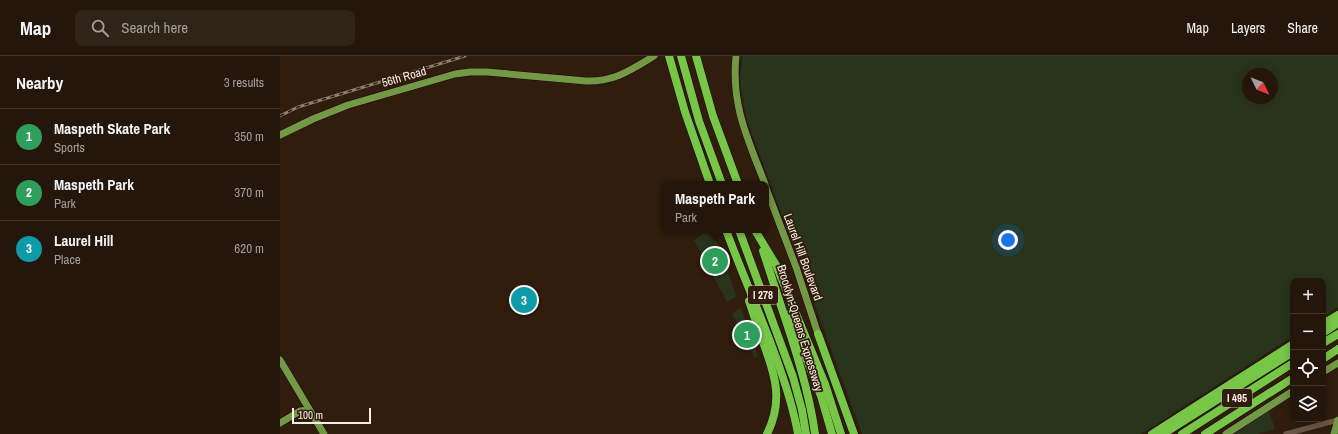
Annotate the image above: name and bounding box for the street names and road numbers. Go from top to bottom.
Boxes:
street label: 56th Road [380,63,428,91]
street label: Laurel Hill Boulevard [780,211,826,303]
street label: Brooklyn-Queens Expressway [773,263,827,393]
road number: I 278 [748,286,778,304]
road number: I 495 [1222,389,1252,407]

